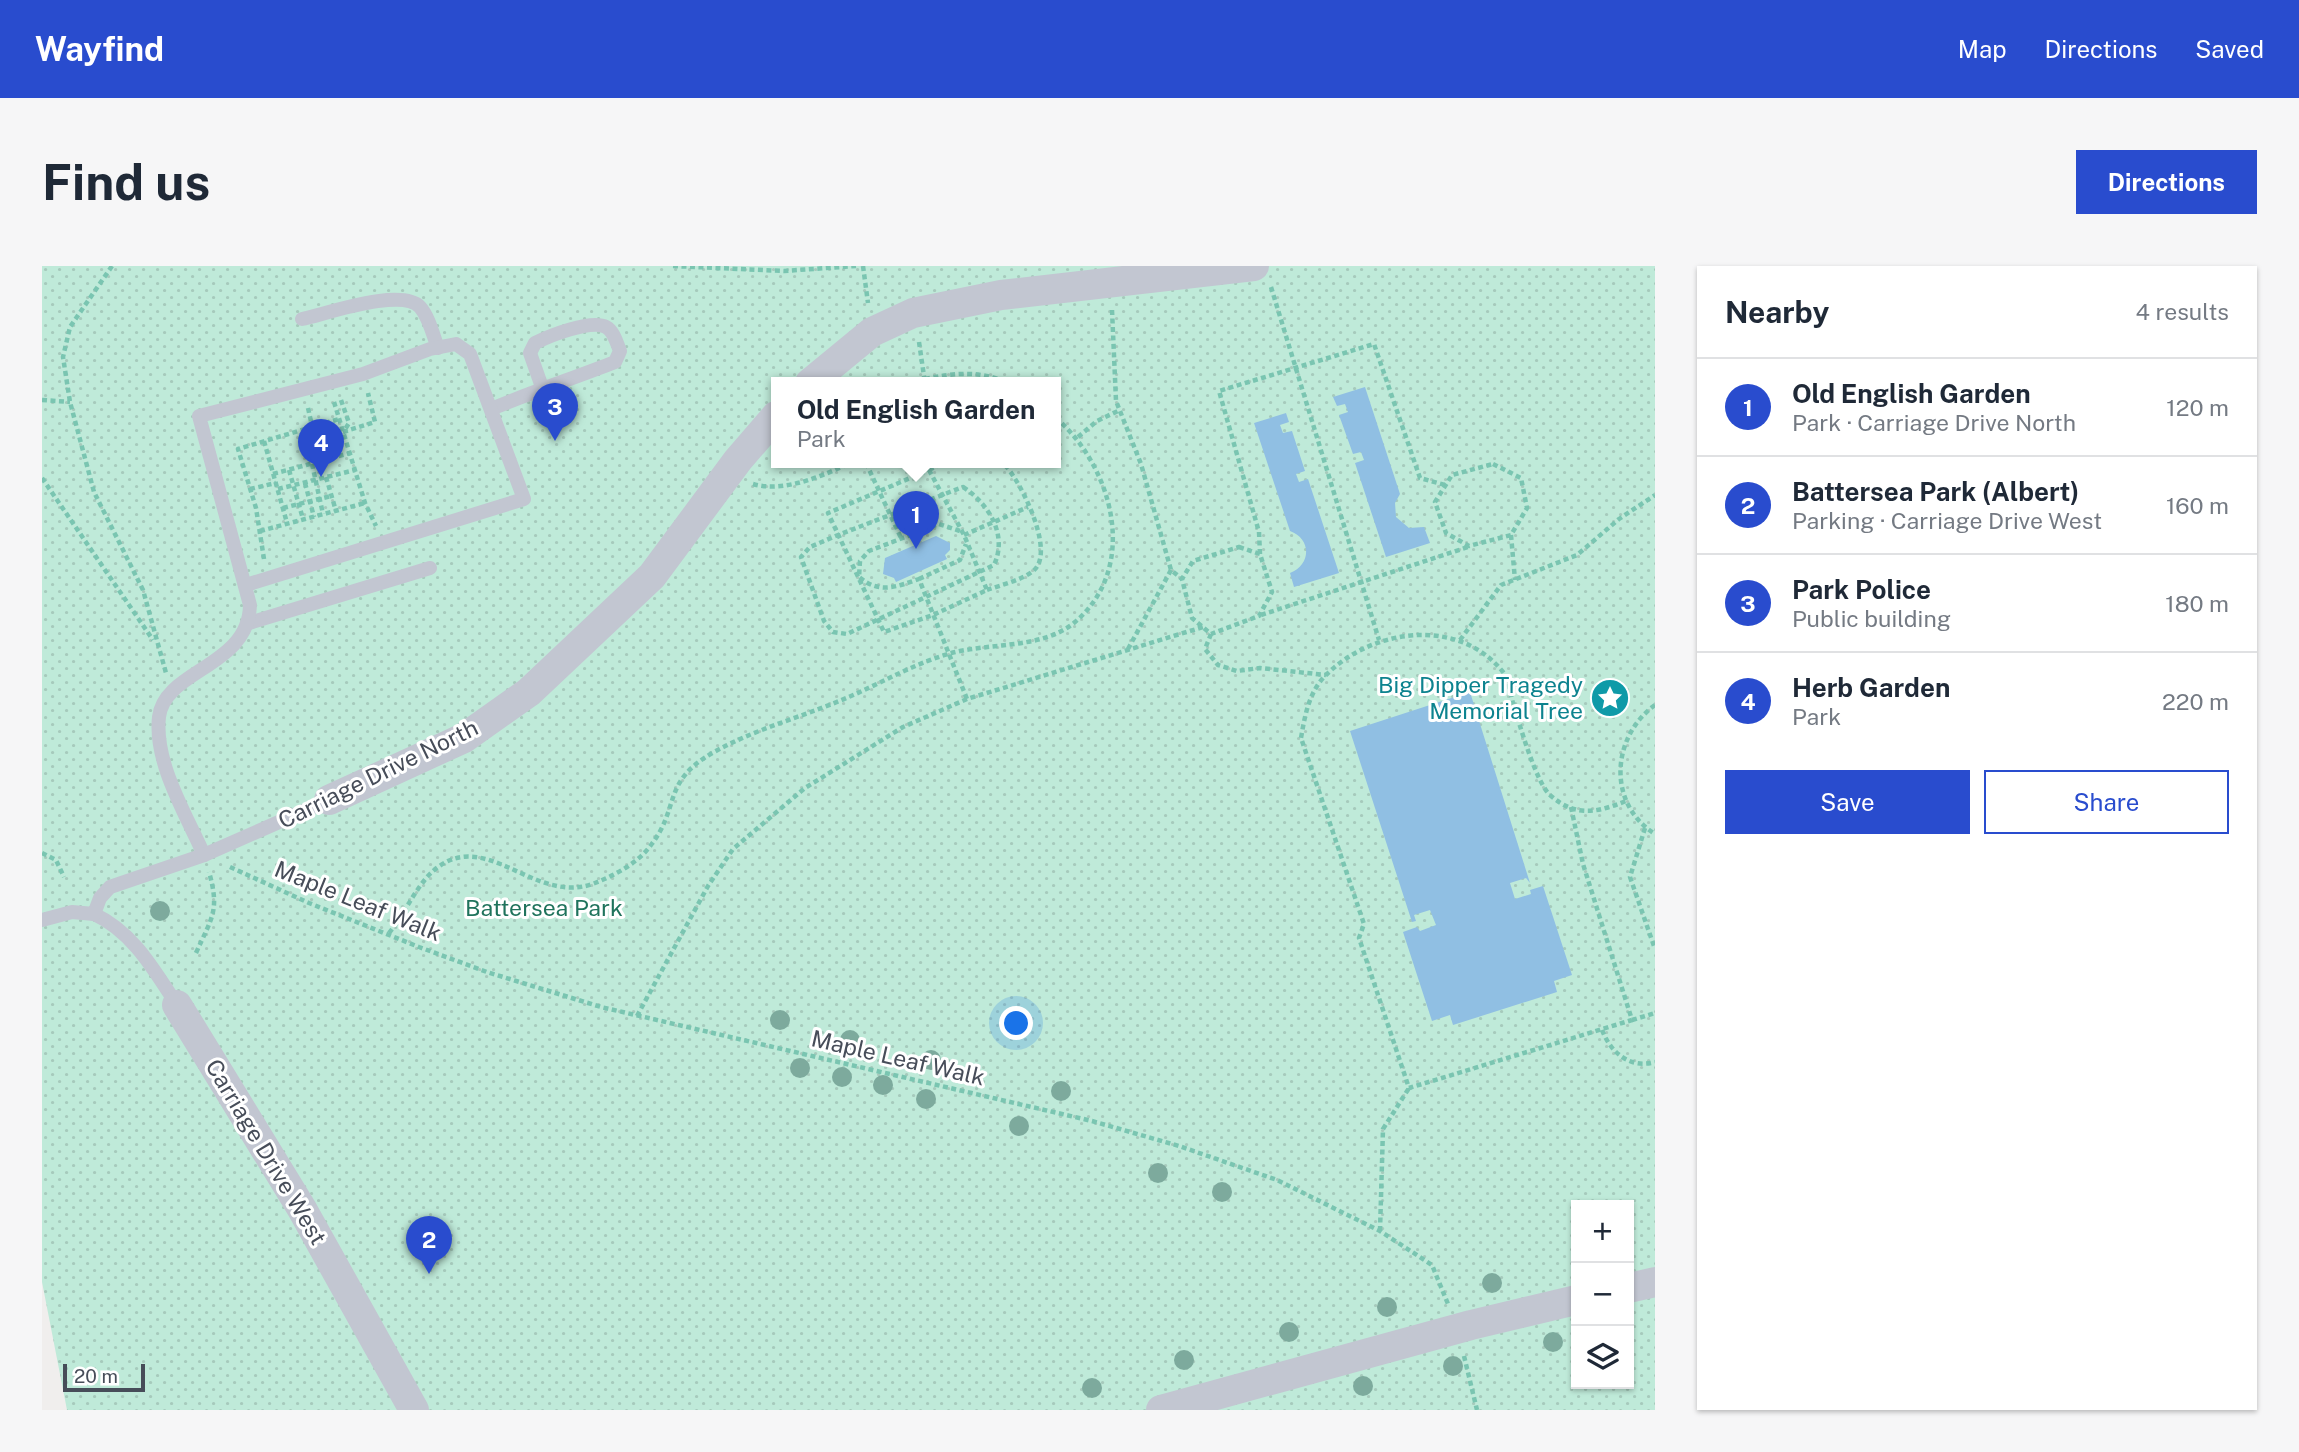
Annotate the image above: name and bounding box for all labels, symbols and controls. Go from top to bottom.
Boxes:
text: Wayfind [35,30,164,68]
text: Map [1958,35,2007,63]
text: Directions [2045,35,2157,63]
text: Saved [2195,35,2264,63]
button: Directions [2076,150,2257,214]
text: Find us [42,153,210,211]
text: Nearby [1725,294,1829,330]
text: 4 results [2135,298,2229,325]
popup [771,377,1061,468]
text: Old English Garden [1792,378,2031,409]
pin: 3 [532,383,578,441]
text: Old English Garden [797,394,1035,425]
text: 1 [1743,394,1753,421]
text: 120 m [2166,394,2229,421]
text: Park · Carriage Drive North [1792,409,2076,436]
pin: 4 [298,419,344,477]
text: Park [797,425,846,452]
text: Battersea Park (Albert) [1792,476,2079,507]
pin: 1 [893,491,939,549]
text: 2 [1741,492,1755,519]
text: 160 m [2166,492,2229,519]
text: Parking · Carriage Drive West [1792,507,2102,534]
text: Park Police [1792,574,1931,605]
text: 3 [1740,590,1756,617]
text: 180 m [2165,590,2229,617]
text: Public building [1792,605,1951,632]
place label: Big Dipper Tragedy Memorial Tree [1378,671,1583,724]
text: Herb Garden [1792,672,1950,703]
place icon: Big Dipper Tragedy Memorial Tree [1589,677,1631,719]
text: 4 [1740,688,1756,715]
text: 220 m [2162,688,2229,715]
text: Park [1792,703,1841,730]
street label: Carriage Drive North [274,713,482,834]
button: Save [1725,770,1970,834]
button: Share [1984,770,2229,834]
street label: Maple Leaf Walk [271,855,445,946]
park label: Battersea Park [465,894,623,921]
your location [999,1006,1033,1040]
street label: Maple Leaf Walk [809,1024,988,1091]
street label: Carriage Drive West [200,1054,332,1249]
map controls [1571,1200,1634,1389]
button: + [1571,1200,1634,1263]
pin: 2 [406,1216,452,1274]
button: − [1571,1263,1634,1326]
button: layers [1571,1326,1634,1389]
scale bar [63,1361,145,1393]
text: 20 m [74,1365,118,1387]

